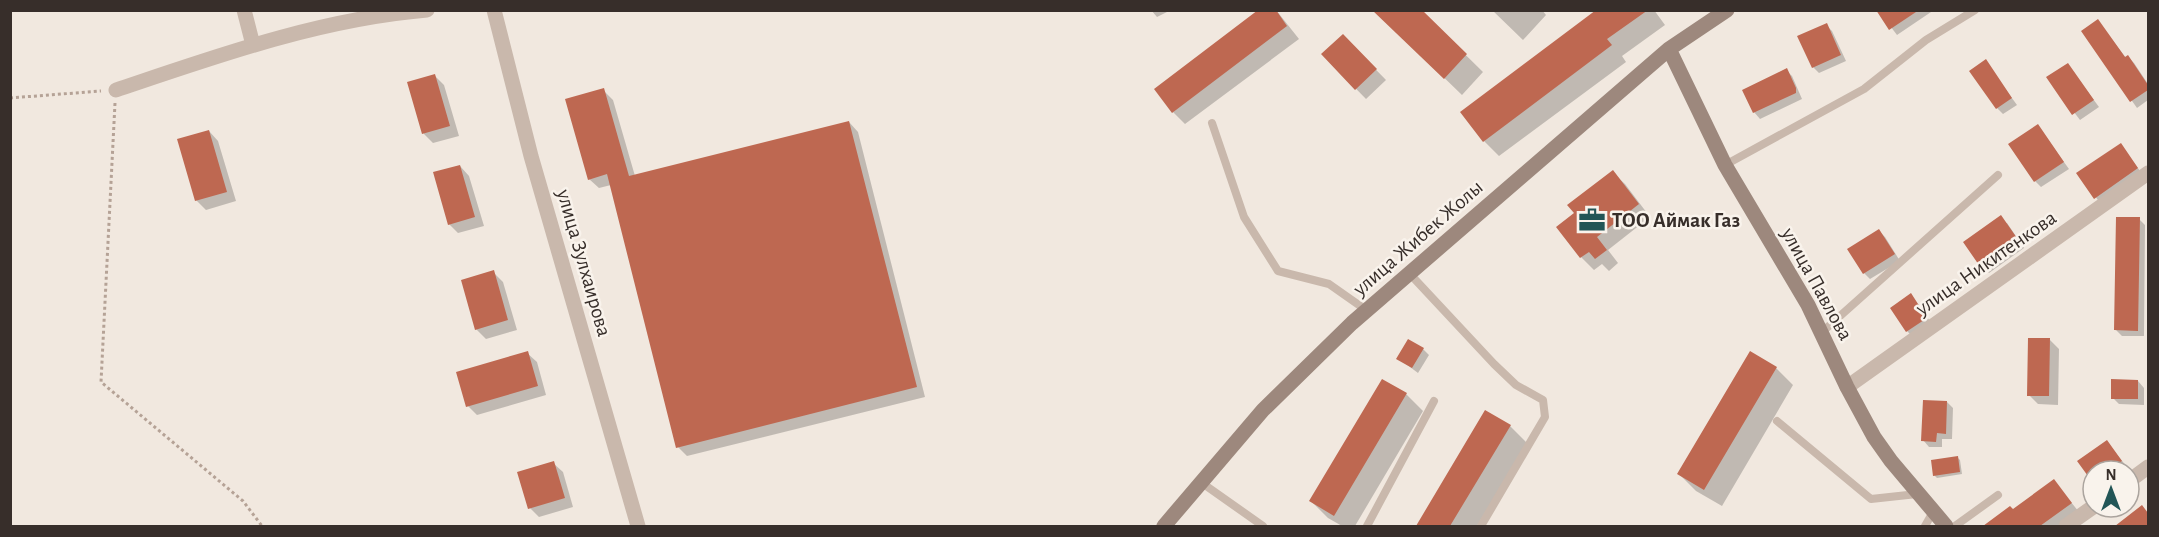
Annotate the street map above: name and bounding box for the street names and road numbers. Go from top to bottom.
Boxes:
street label: улица Жибек Жолы [1348,176,1487,300]
street label: улица Зулхаирова [553,186,615,339]
street label: улица Никитенкова [1911,207,2060,320]
street label: улица Павлова [1777,223,1857,344]

